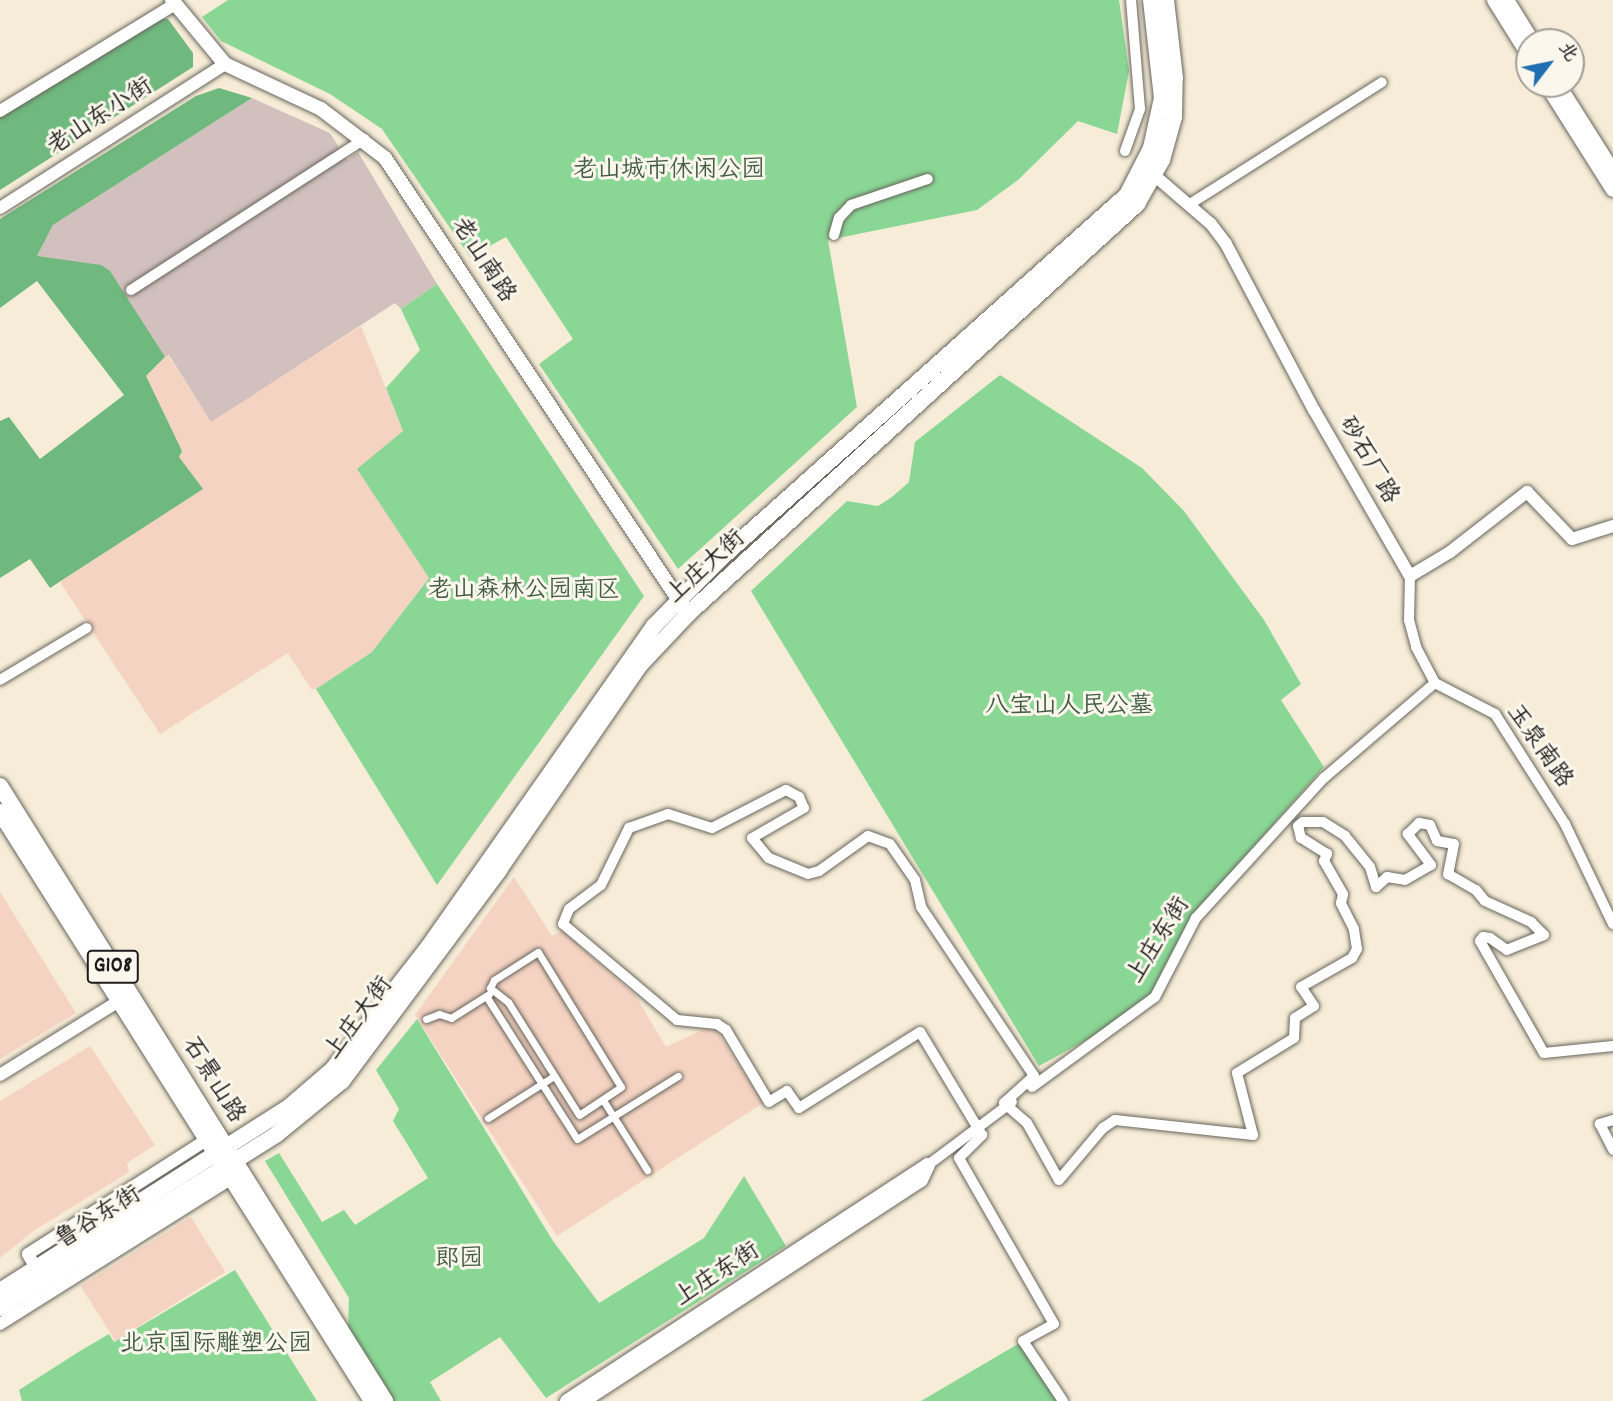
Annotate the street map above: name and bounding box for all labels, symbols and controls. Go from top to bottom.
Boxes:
north arrow [1515,28,1585,98]
text: 北 [1550,37,1583,68]
street label: 老山东小街 [43,73,159,163]
park label: 老山城市休闲公园 [573,158,765,186]
street label: 老山南路 [444,213,520,309]
street label: 砂石厂路 [1331,412,1403,510]
street label: 上庄大街 [662,525,752,611]
park label: 老山森林公园南区 [428,578,620,606]
park label: 八宝山人民公墓 [985,694,1153,722]
street label: 玉泉南路 [1499,699,1577,795]
street label: 上庄东街 [1122,893,1198,989]
road number: G108 [87,948,139,986]
street label: 上庄大街 [320,972,400,1066]
street label: 石景山路 [174,1033,250,1129]
street label: 鲁谷东街 [51,1181,147,1257]
street label: 上庄东街 [670,1238,766,1314]
park label: 郎园 [435,1247,483,1275]
park label: 北京国际雕塑公园 [120,1332,312,1360]

